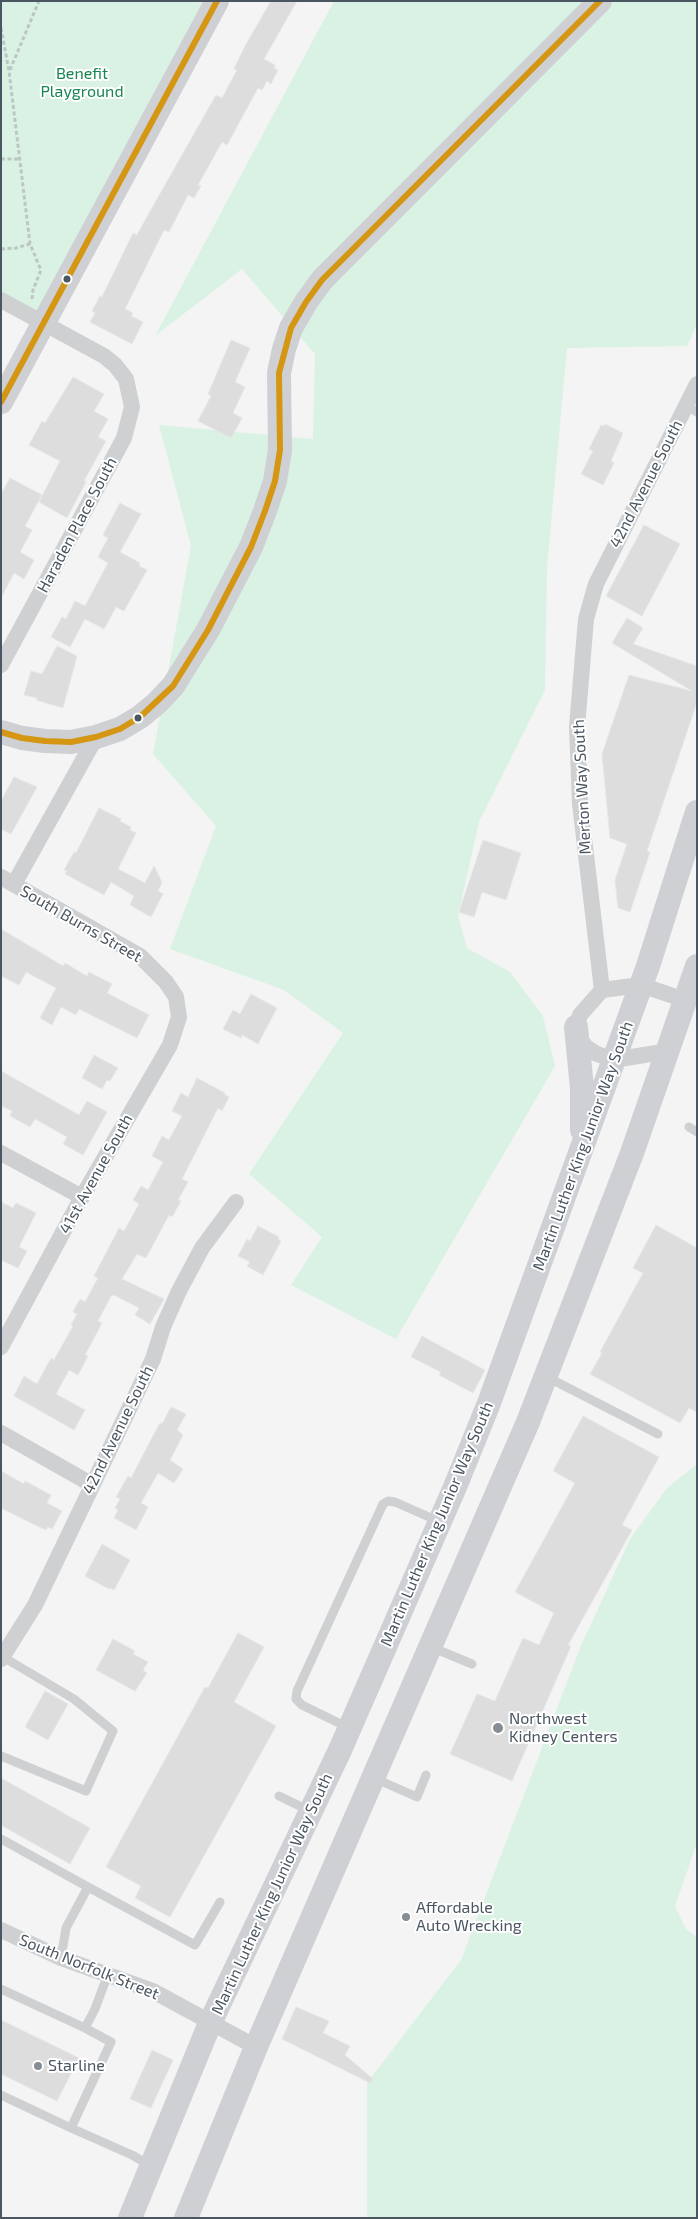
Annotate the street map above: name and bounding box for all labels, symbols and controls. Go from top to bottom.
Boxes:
park label: Benefit Playground [40,64,124,102]
unlabelled marker [62,274,72,284]
street label: 42nd Avenue South [606,417,686,551]
street label: Haraden Place South [33,454,121,596]
unlabelled marker [133,713,143,723]
street label: Merton Way South [569,719,595,855]
street label: South Burns Street [17,881,145,967]
street label: Martin Luther King Junior Way South [529,1019,637,1273]
street label: 41st Avenue South [55,1111,137,1237]
street label: 42nd Avenue South [79,1363,157,1497]
street label: Martin Luther King Junior Way South [377,1399,497,1649]
place label: Northwest Kidney Centers [509,1709,618,1747]
marker: Northwest Kidney Centers [491,1721,505,1735]
street label: Martin Luther King Junior Way South [208,1770,336,2018]
place label: Affordable Auto Wrecking [416,1898,522,1936]
marker: Affordable Auto Wrecking [400,1911,412,1923]
street label: South Norfolk Street [16,1930,162,2004]
place label: Starline [48,2056,105,2076]
marker: Starline [32,2060,44,2072]

